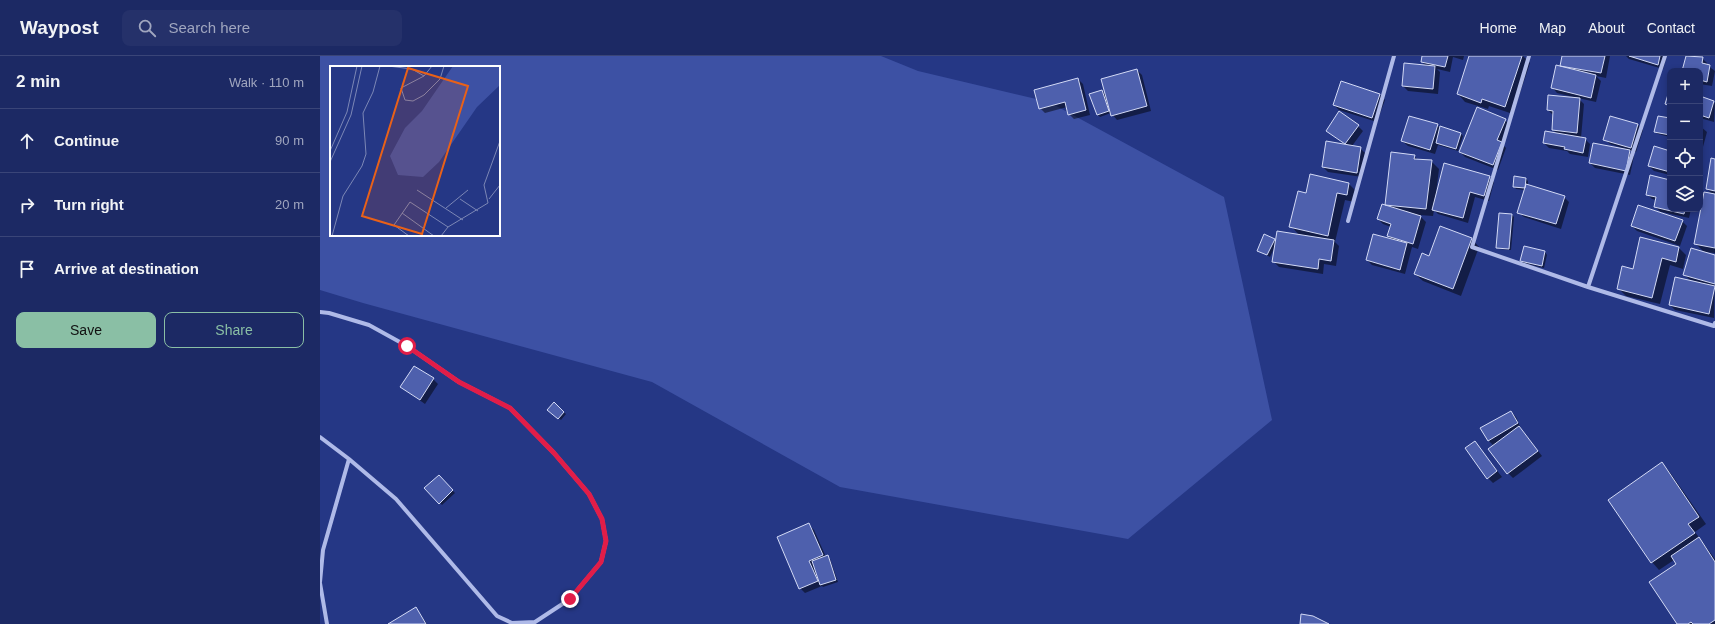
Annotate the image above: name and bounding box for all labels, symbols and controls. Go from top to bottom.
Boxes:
search box [122,10,402,46]
text: Waypost [20,17,98,38]
icon: search [136,17,158,39]
text: Search here [168,19,250,36]
text: Home [1480,20,1517,36]
text: Map [1539,20,1566,36]
text: About [1588,20,1625,36]
text: Contact [1647,20,1695,36]
inset map [330,66,500,236]
map controls [1667,68,1703,212]
button: + [1667,68,1703,104]
text: 2 min [16,72,60,91]
text: Walk · 110 m [229,75,304,90]
button: − [1667,104,1703,140]
icon: ahead [16,130,38,152]
text: Continue [54,132,119,149]
text: 90 m [275,133,304,148]
button: locate [1667,140,1703,176]
button: layers [1667,176,1703,212]
icon: right [16,194,38,216]
text: Turn right [54,196,124,213]
text: 20 m [275,197,304,212]
icon: arrive [16,258,38,280]
text: Arrive at destination [54,260,199,277]
button: Save [16,312,156,348]
button: Share [164,312,304,348]
route start [398,337,416,355]
route end [561,590,579,608]

